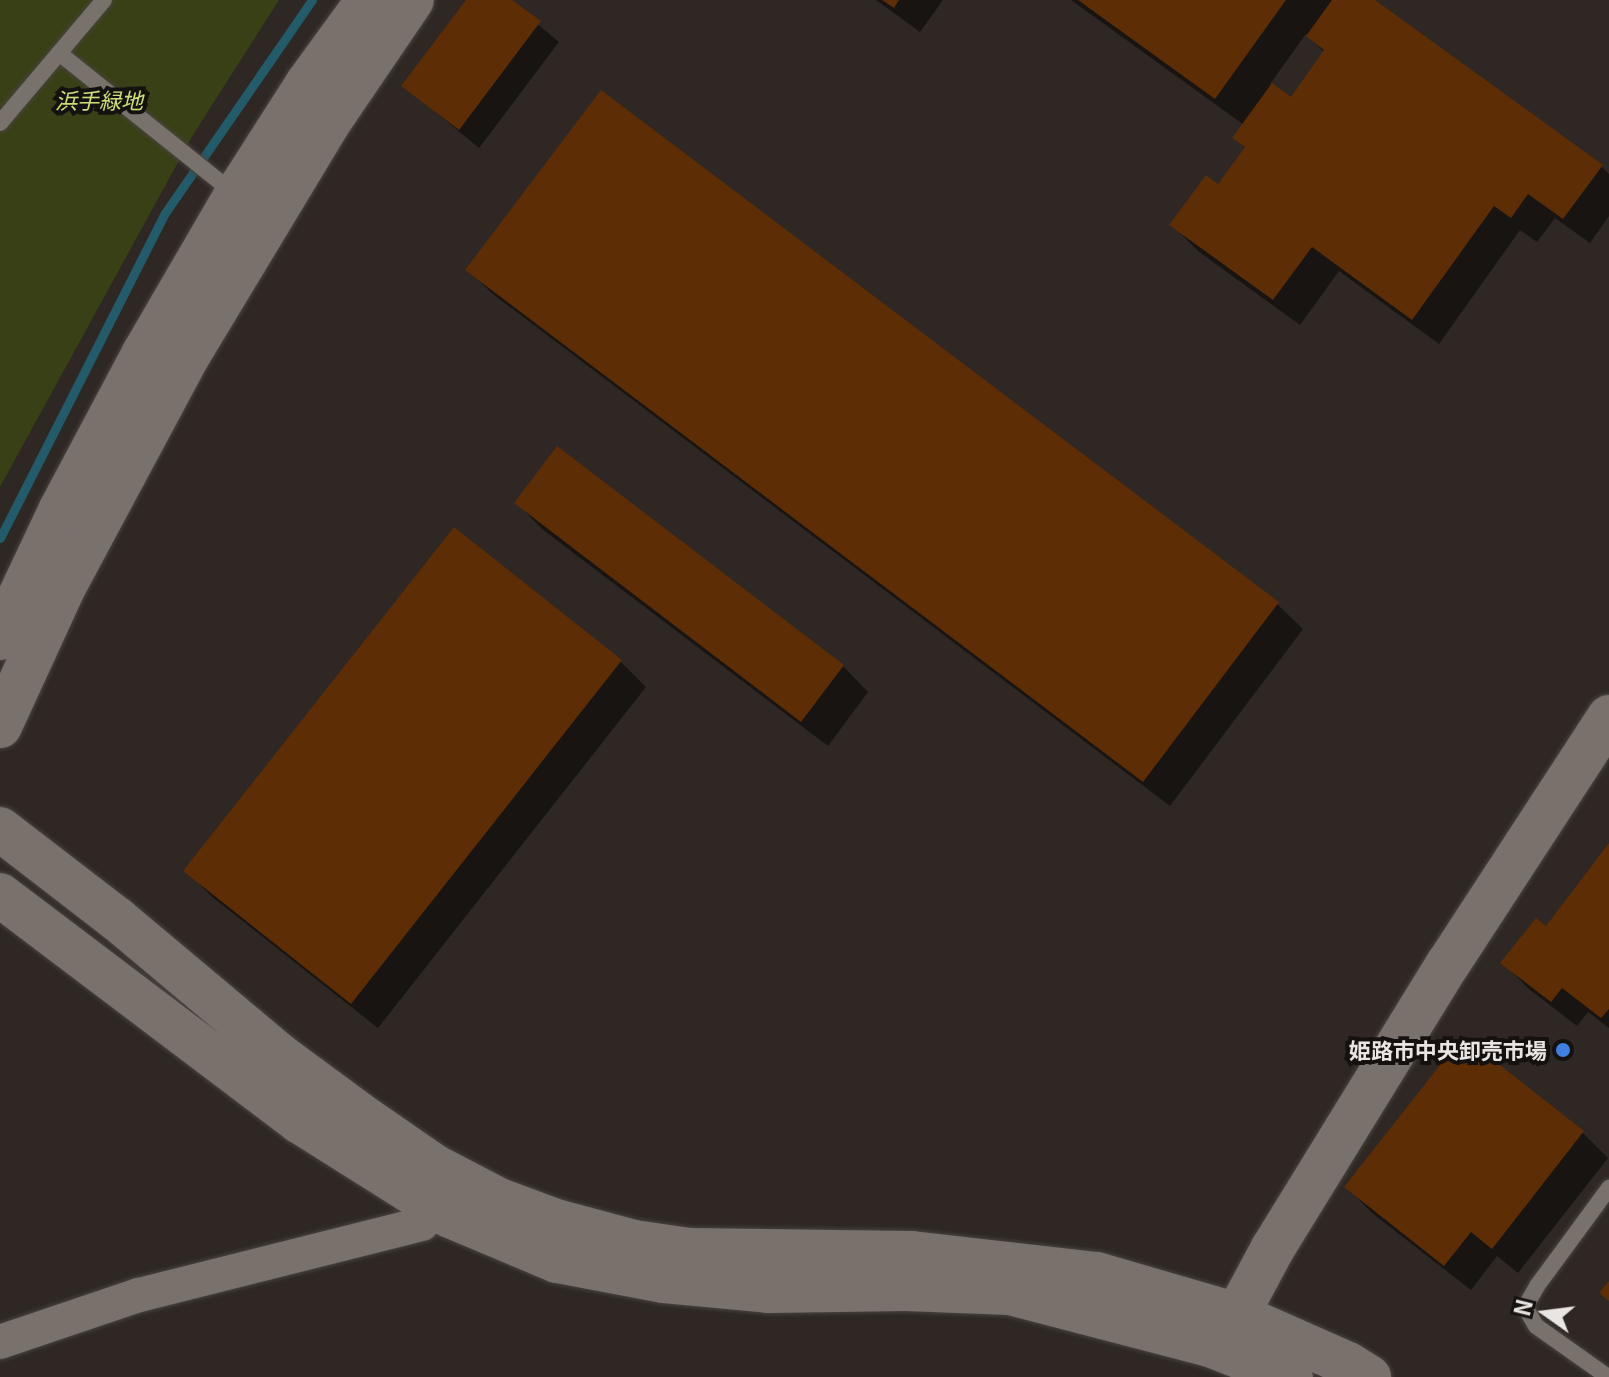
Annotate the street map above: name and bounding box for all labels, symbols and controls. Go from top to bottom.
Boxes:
park label: 浜手緑地 [55,87,143,113]
place label: 姫路市中央卸売市場 [1349,1037,1547,1063]
marker: 姫路市中央卸売市場 [1554,1041,1572,1059]
north arrow [1505,1273,1585,1353]
text: N [1504,1295,1539,1319]

